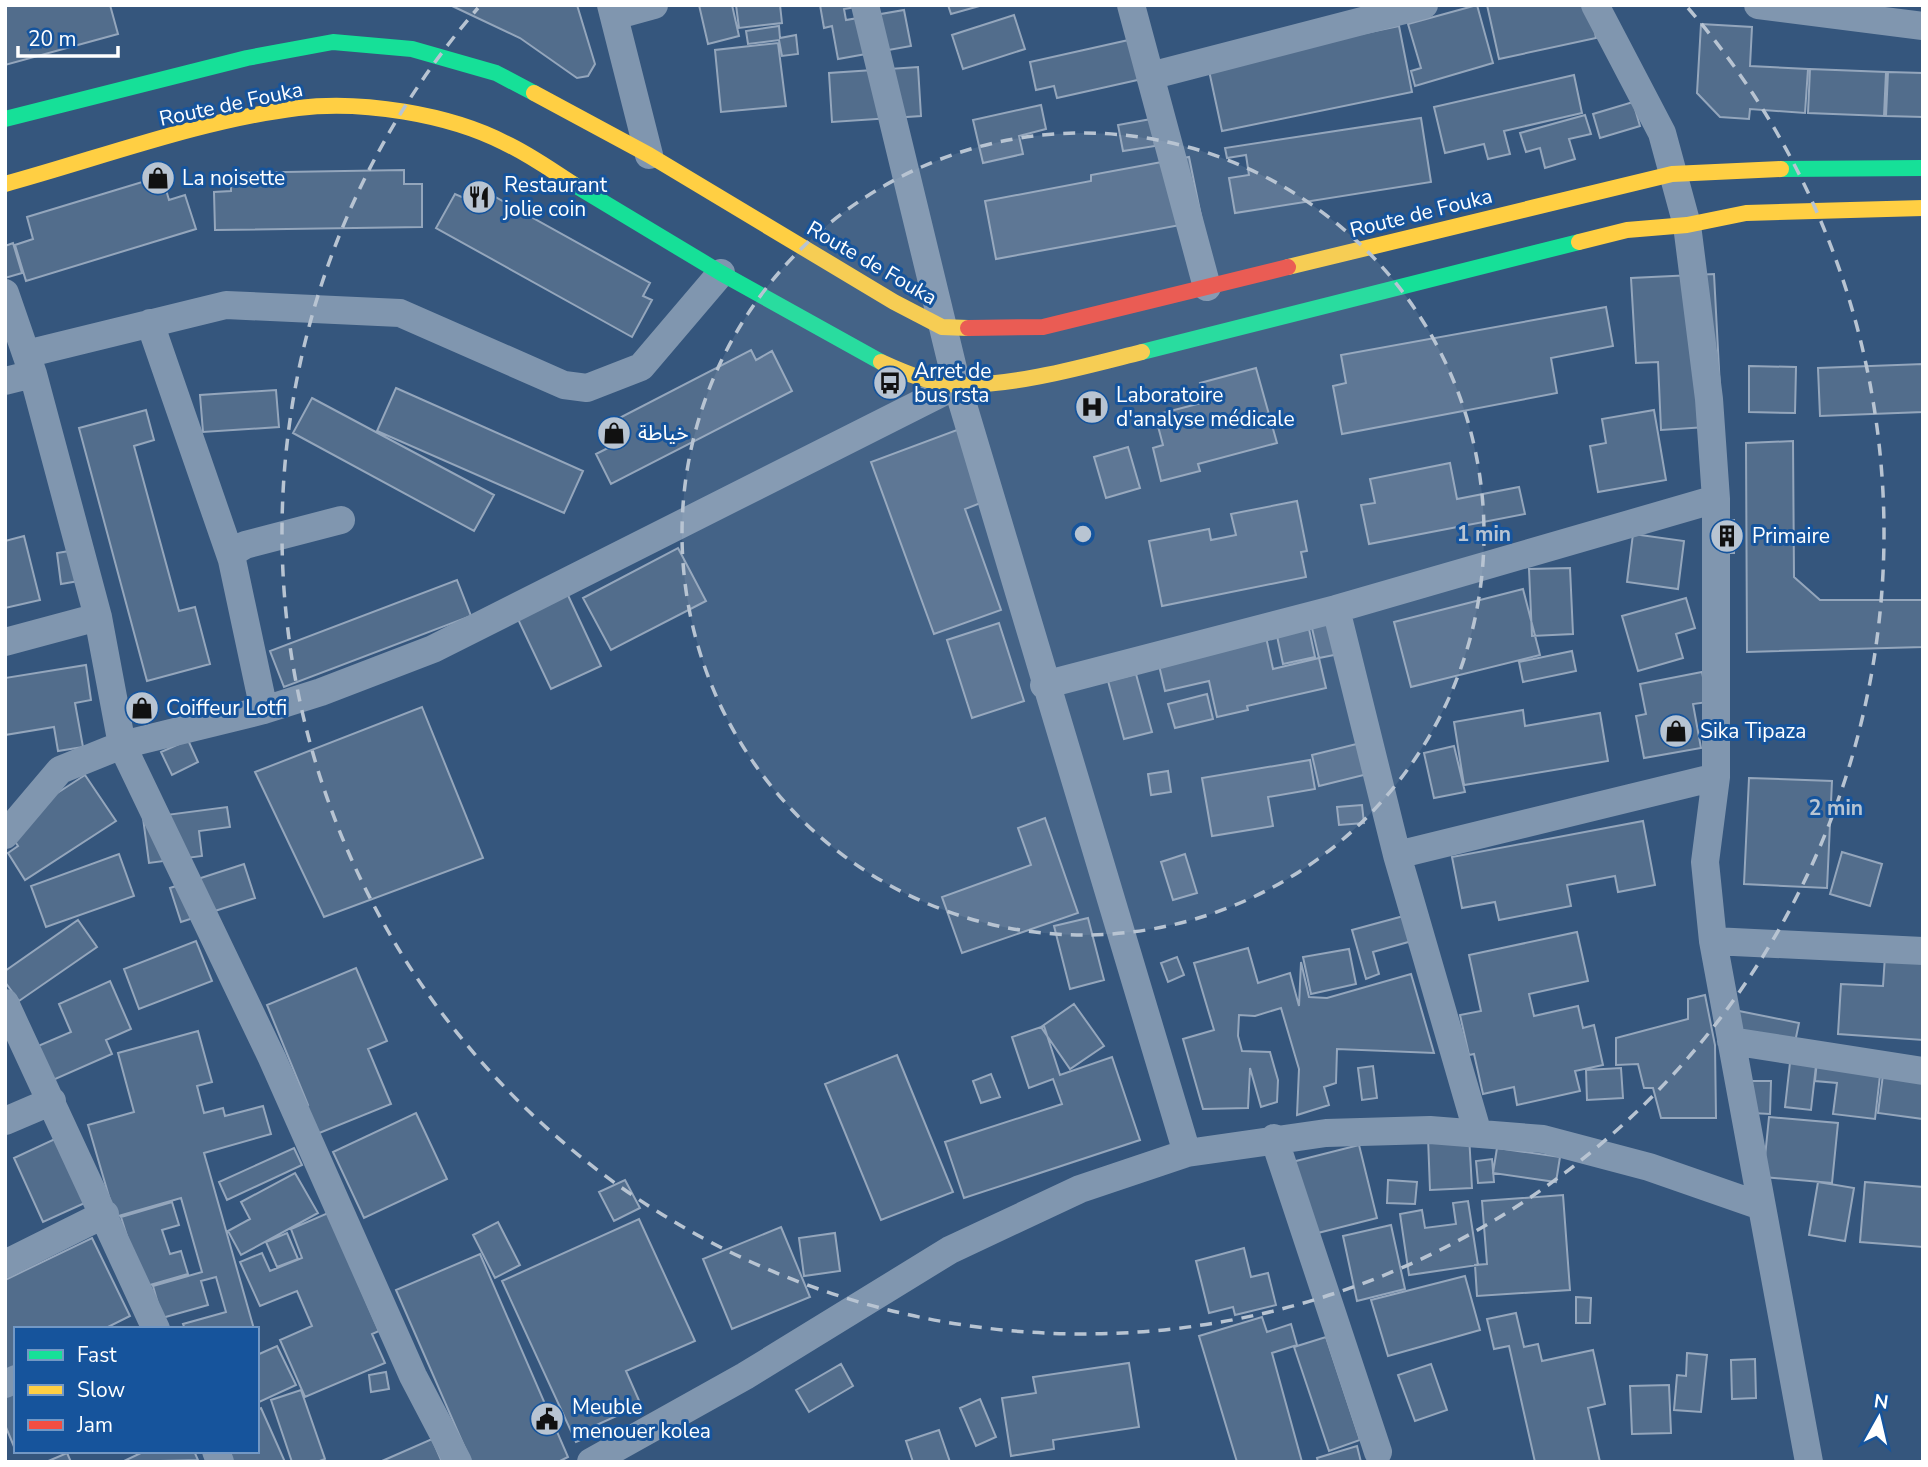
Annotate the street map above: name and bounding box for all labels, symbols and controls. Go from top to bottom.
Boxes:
scale bar [18,14,117,58]
text: 20 m [28,25,77,53]
street label: Route de Fouka [157,75,305,133]
shop icon: La noisette [139,159,177,197]
place label: La noisette [182,164,285,192]
place label: Restaurant jolie coin [502,171,608,223]
restaurant icon: Restaurant jolie coin [460,178,498,216]
street label: Route de Fouka [1347,182,1495,244]
street label: Route de Fouka [802,214,942,312]
place label: Arret de bus rsta [914,357,992,409]
bus stop icon: Arret de bus rsta [871,364,909,402]
place label: Laboratoire d'analyse médicale [1116,381,1295,433]
hospital icon: Laboratoire d'analyse médicale [1073,388,1111,426]
shop icon: خياطة [595,414,633,452]
place label: خياطة [638,419,689,447]
building icon: Primaire [1708,517,1746,555]
text: 1 min [1457,520,1511,548]
centre of rings [1071,522,1095,546]
place label: Primaire [1752,522,1830,550]
shop icon: Coiffeur Lotfi [123,689,161,727]
place label: Coiffeur Lotfi [166,694,287,722]
shop icon: Sika Tipaza [1657,712,1695,750]
place label: Sika Tipaza [1700,717,1806,745]
text: 2 min [1809,794,1863,822]
legend [14,1327,259,1453]
text: Fast [77,1341,117,1369]
text: Slow [77,1376,126,1404]
north arrow [1844,1383,1914,1453]
text: N [1872,1388,1890,1416]
place label: Meuble menouer kolea [572,1393,711,1445]
public building icon: Meuble menouer kolea [528,1400,566,1438]
text: Jam [76,1411,113,1439]

